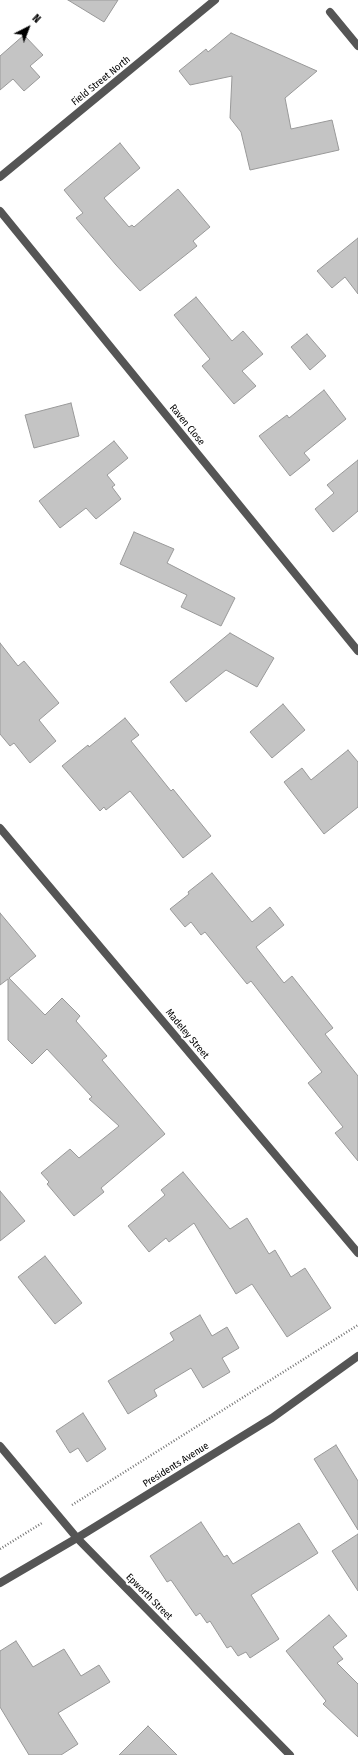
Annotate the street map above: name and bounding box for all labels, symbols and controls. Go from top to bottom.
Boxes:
north arrow [8,8,48,48]
text: N [30,12,43,26]
street label: Field Street North [69,54,133,108]
street label: Raven Close [167,402,207,448]
street label: Madeley Street [163,1007,211,1061]
street label: Presidents Avenue [141,1440,211,1490]
street label: Epworth Street [123,1571,175,1623]

